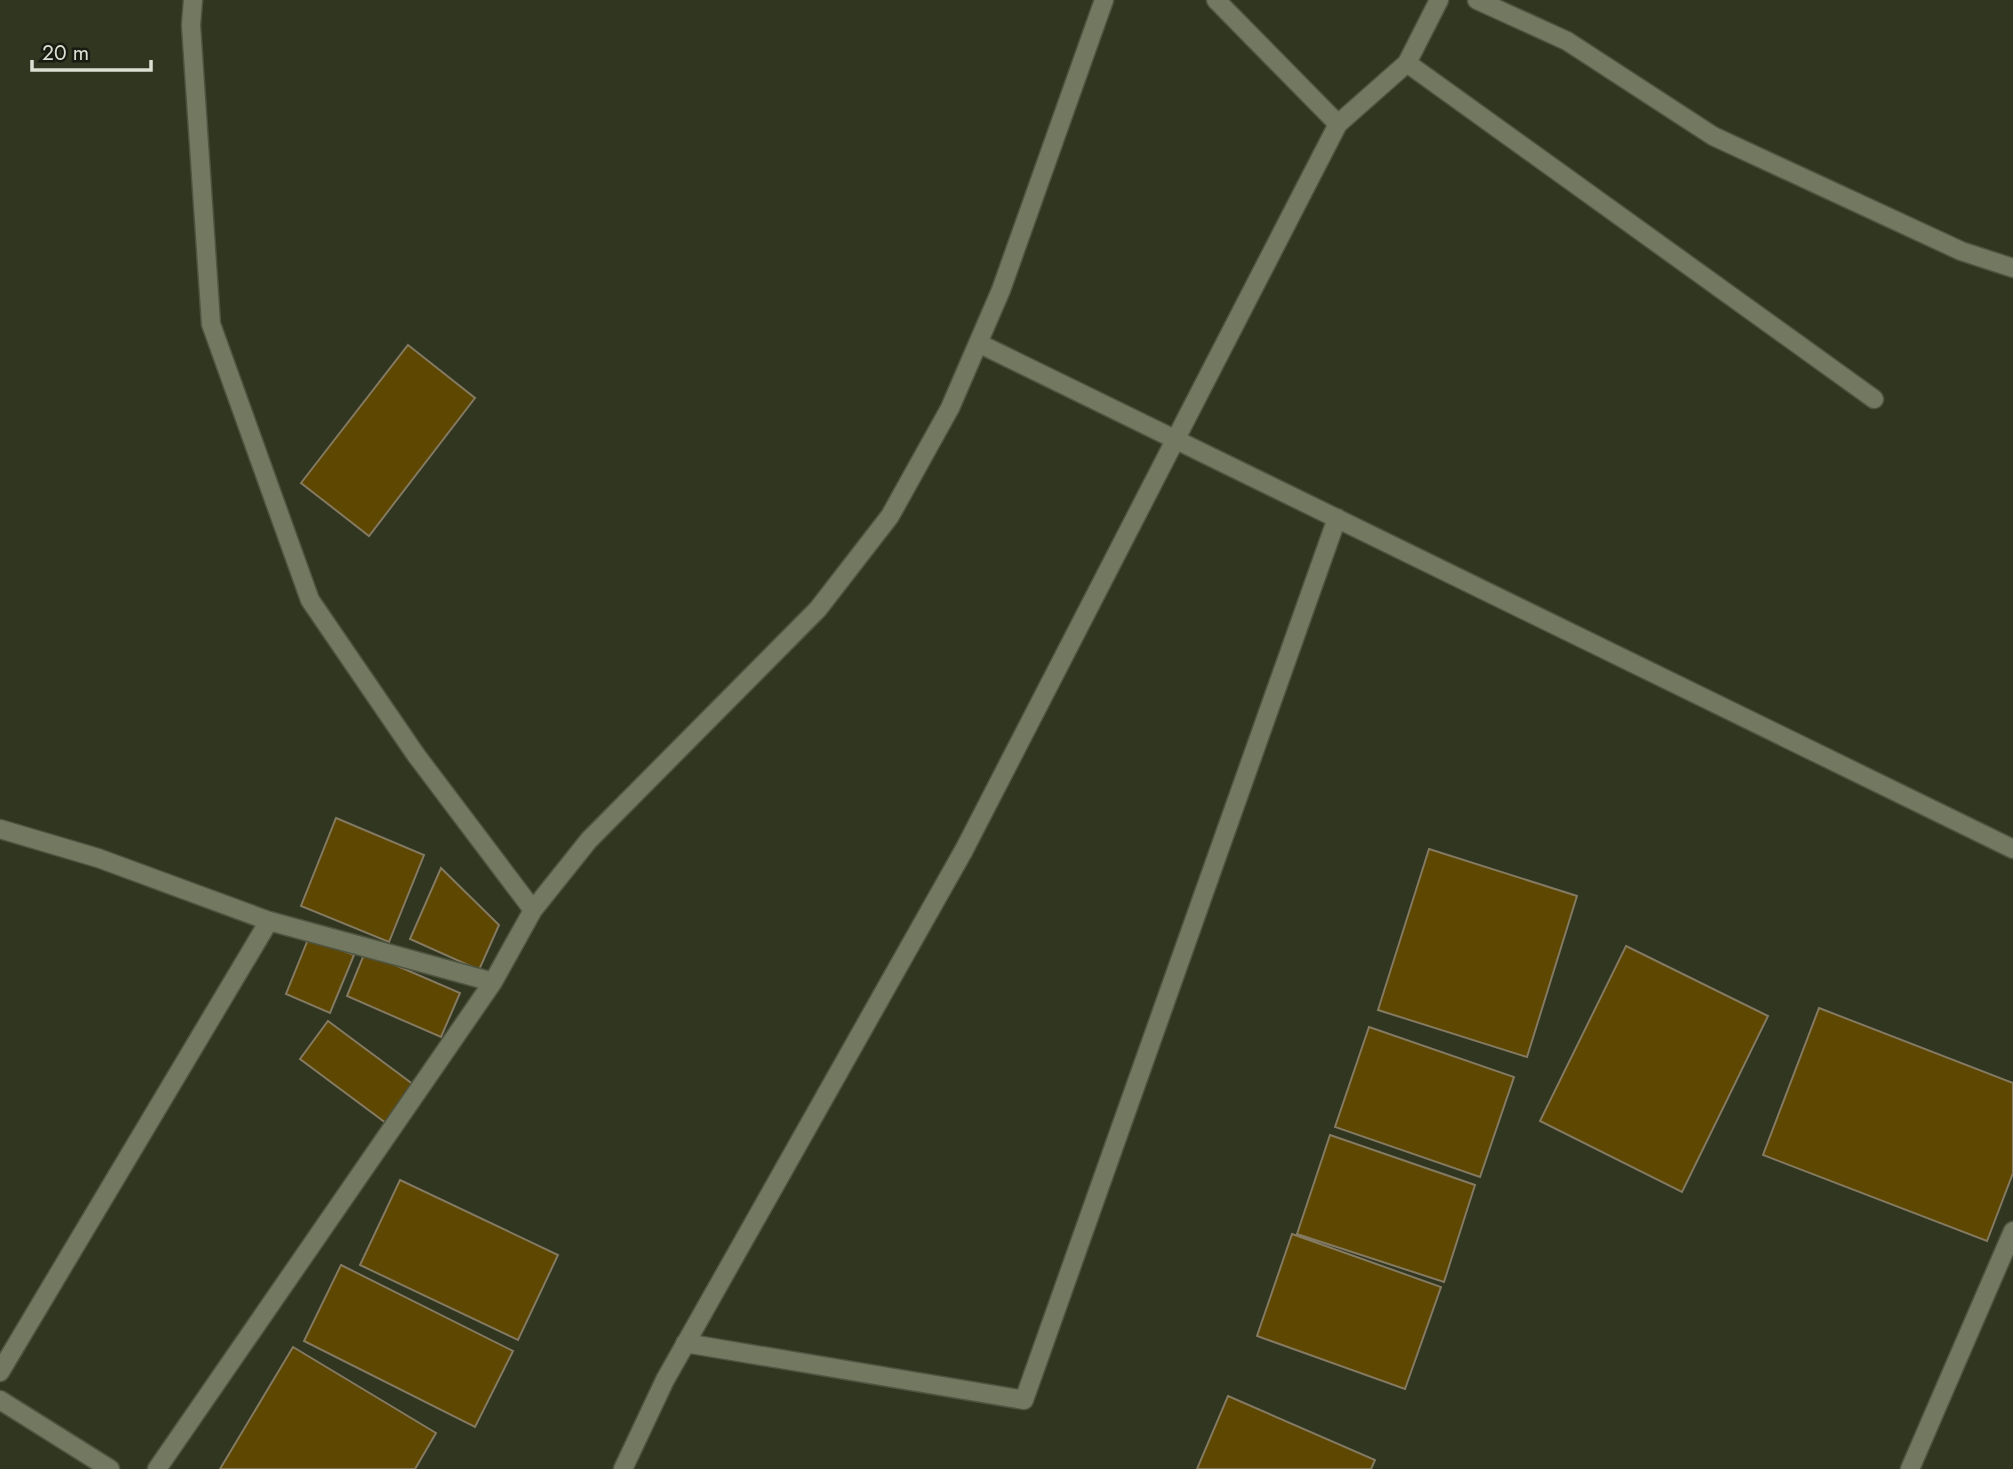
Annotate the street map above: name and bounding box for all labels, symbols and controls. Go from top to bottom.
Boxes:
scale bar [32,28,150,72]
text: 20 m [42,38,89,68]

